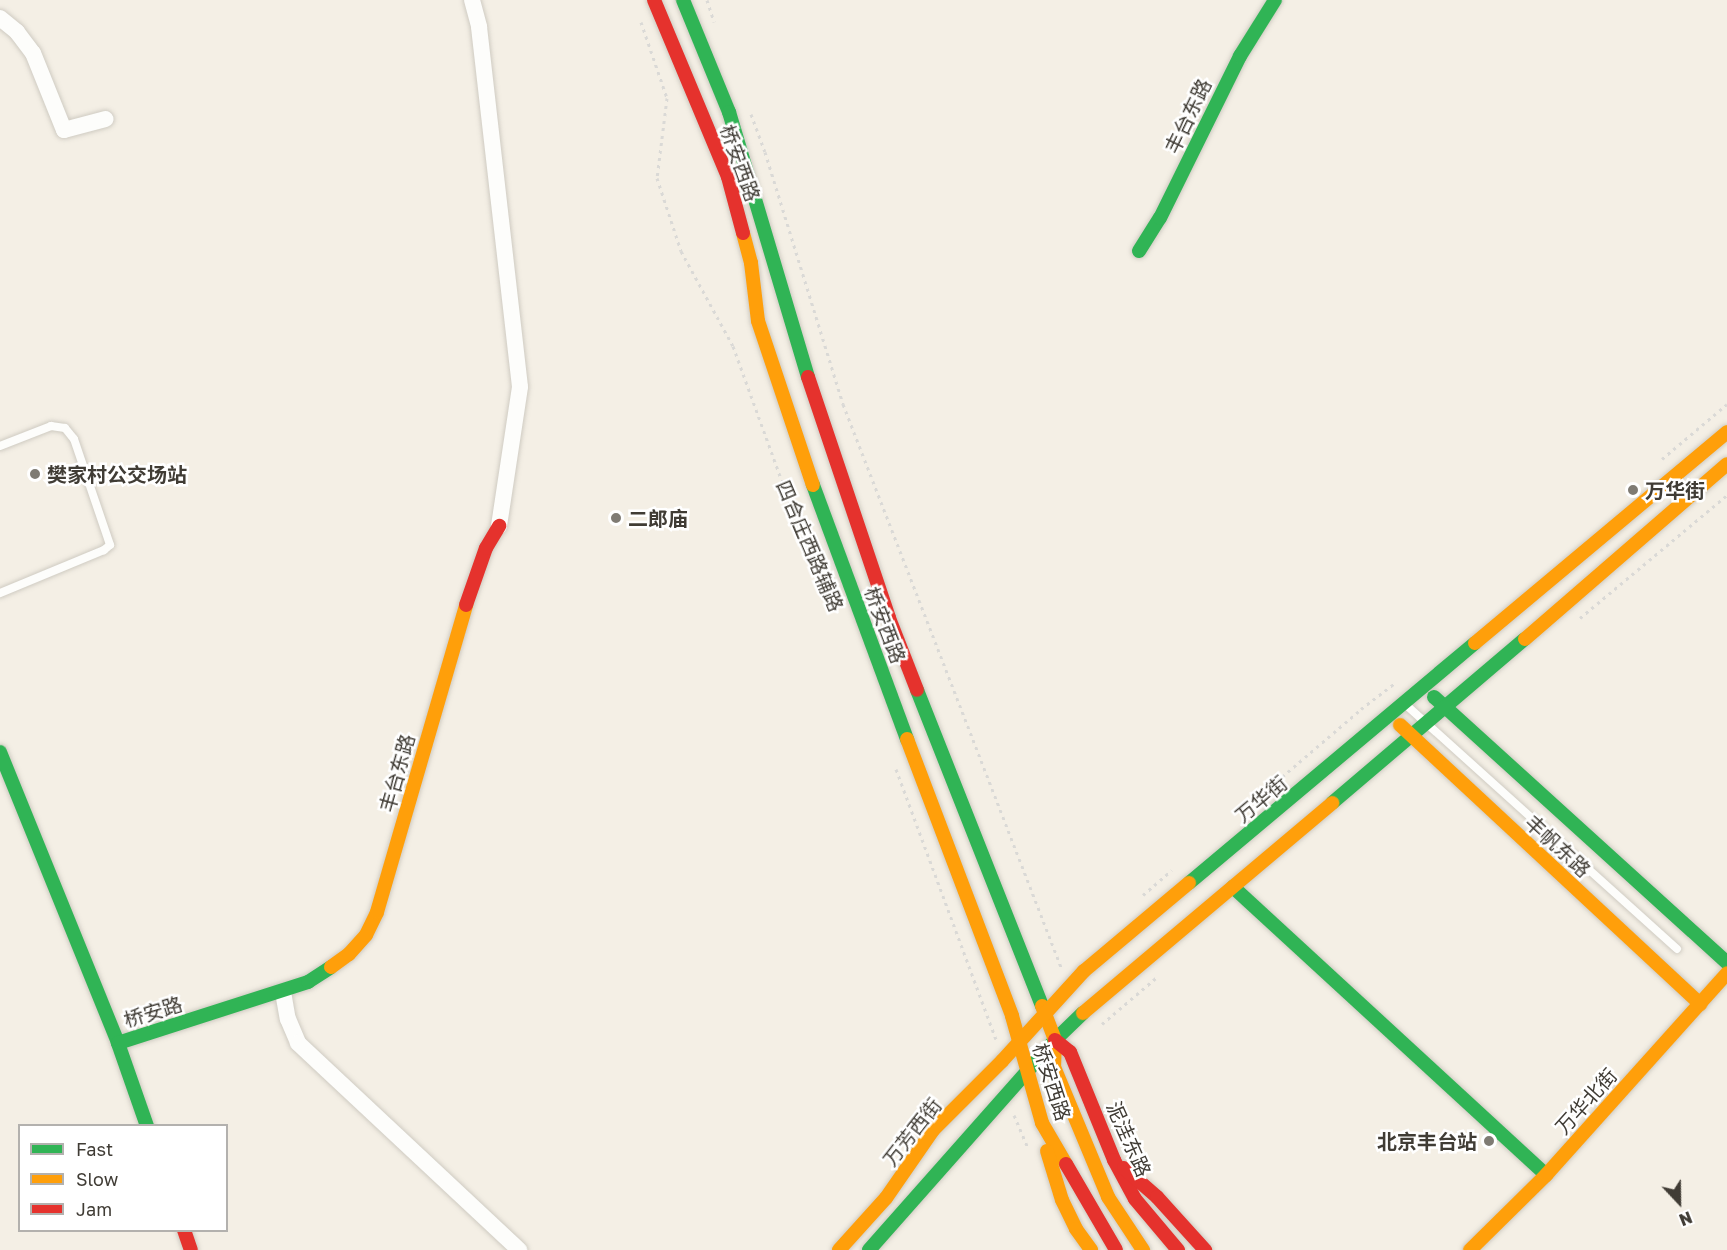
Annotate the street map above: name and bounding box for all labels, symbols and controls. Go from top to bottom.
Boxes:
street label: 丰台东路 [1160,75,1216,157]
street label: 桥安西路 [715,121,765,205]
place label: 樊家村公交场站 [47,462,187,486]
marker: 樊家村公交场站 [28,467,42,481]
street label: 四合庄西路辅路 [772,477,848,615]
place label: 万华街 [1645,478,1705,502]
marker: 万华街 [1626,483,1640,497]
place label: 二郎庙 [628,506,688,530]
marker: 二郎庙 [609,511,623,525]
street label: 桥安西路 [859,583,911,667]
street label: 丰台东路 [374,731,420,815]
street label: 万华街 [1230,771,1292,827]
street label: 丰帆东路 [1521,810,1595,882]
street label: 桥安路 [121,992,185,1032]
street label: 桥安西路 [1028,1040,1076,1124]
street label: 万华北街 [1550,1063,1622,1139]
street label: 万芳西街 [878,1093,946,1171]
street label: 泥洼东路 [1102,1098,1156,1180]
legend [18,1124,228,1232]
place label: 北京丰台站 [1377,1129,1477,1153]
marker: 北京丰台站 [1482,1134,1496,1148]
text: Fast [76,1138,113,1160]
text: Slow [76,1168,118,1190]
north arrow [1649,1172,1709,1232]
text: Jam [76,1198,112,1220]
text: N [1676,1207,1695,1230]

